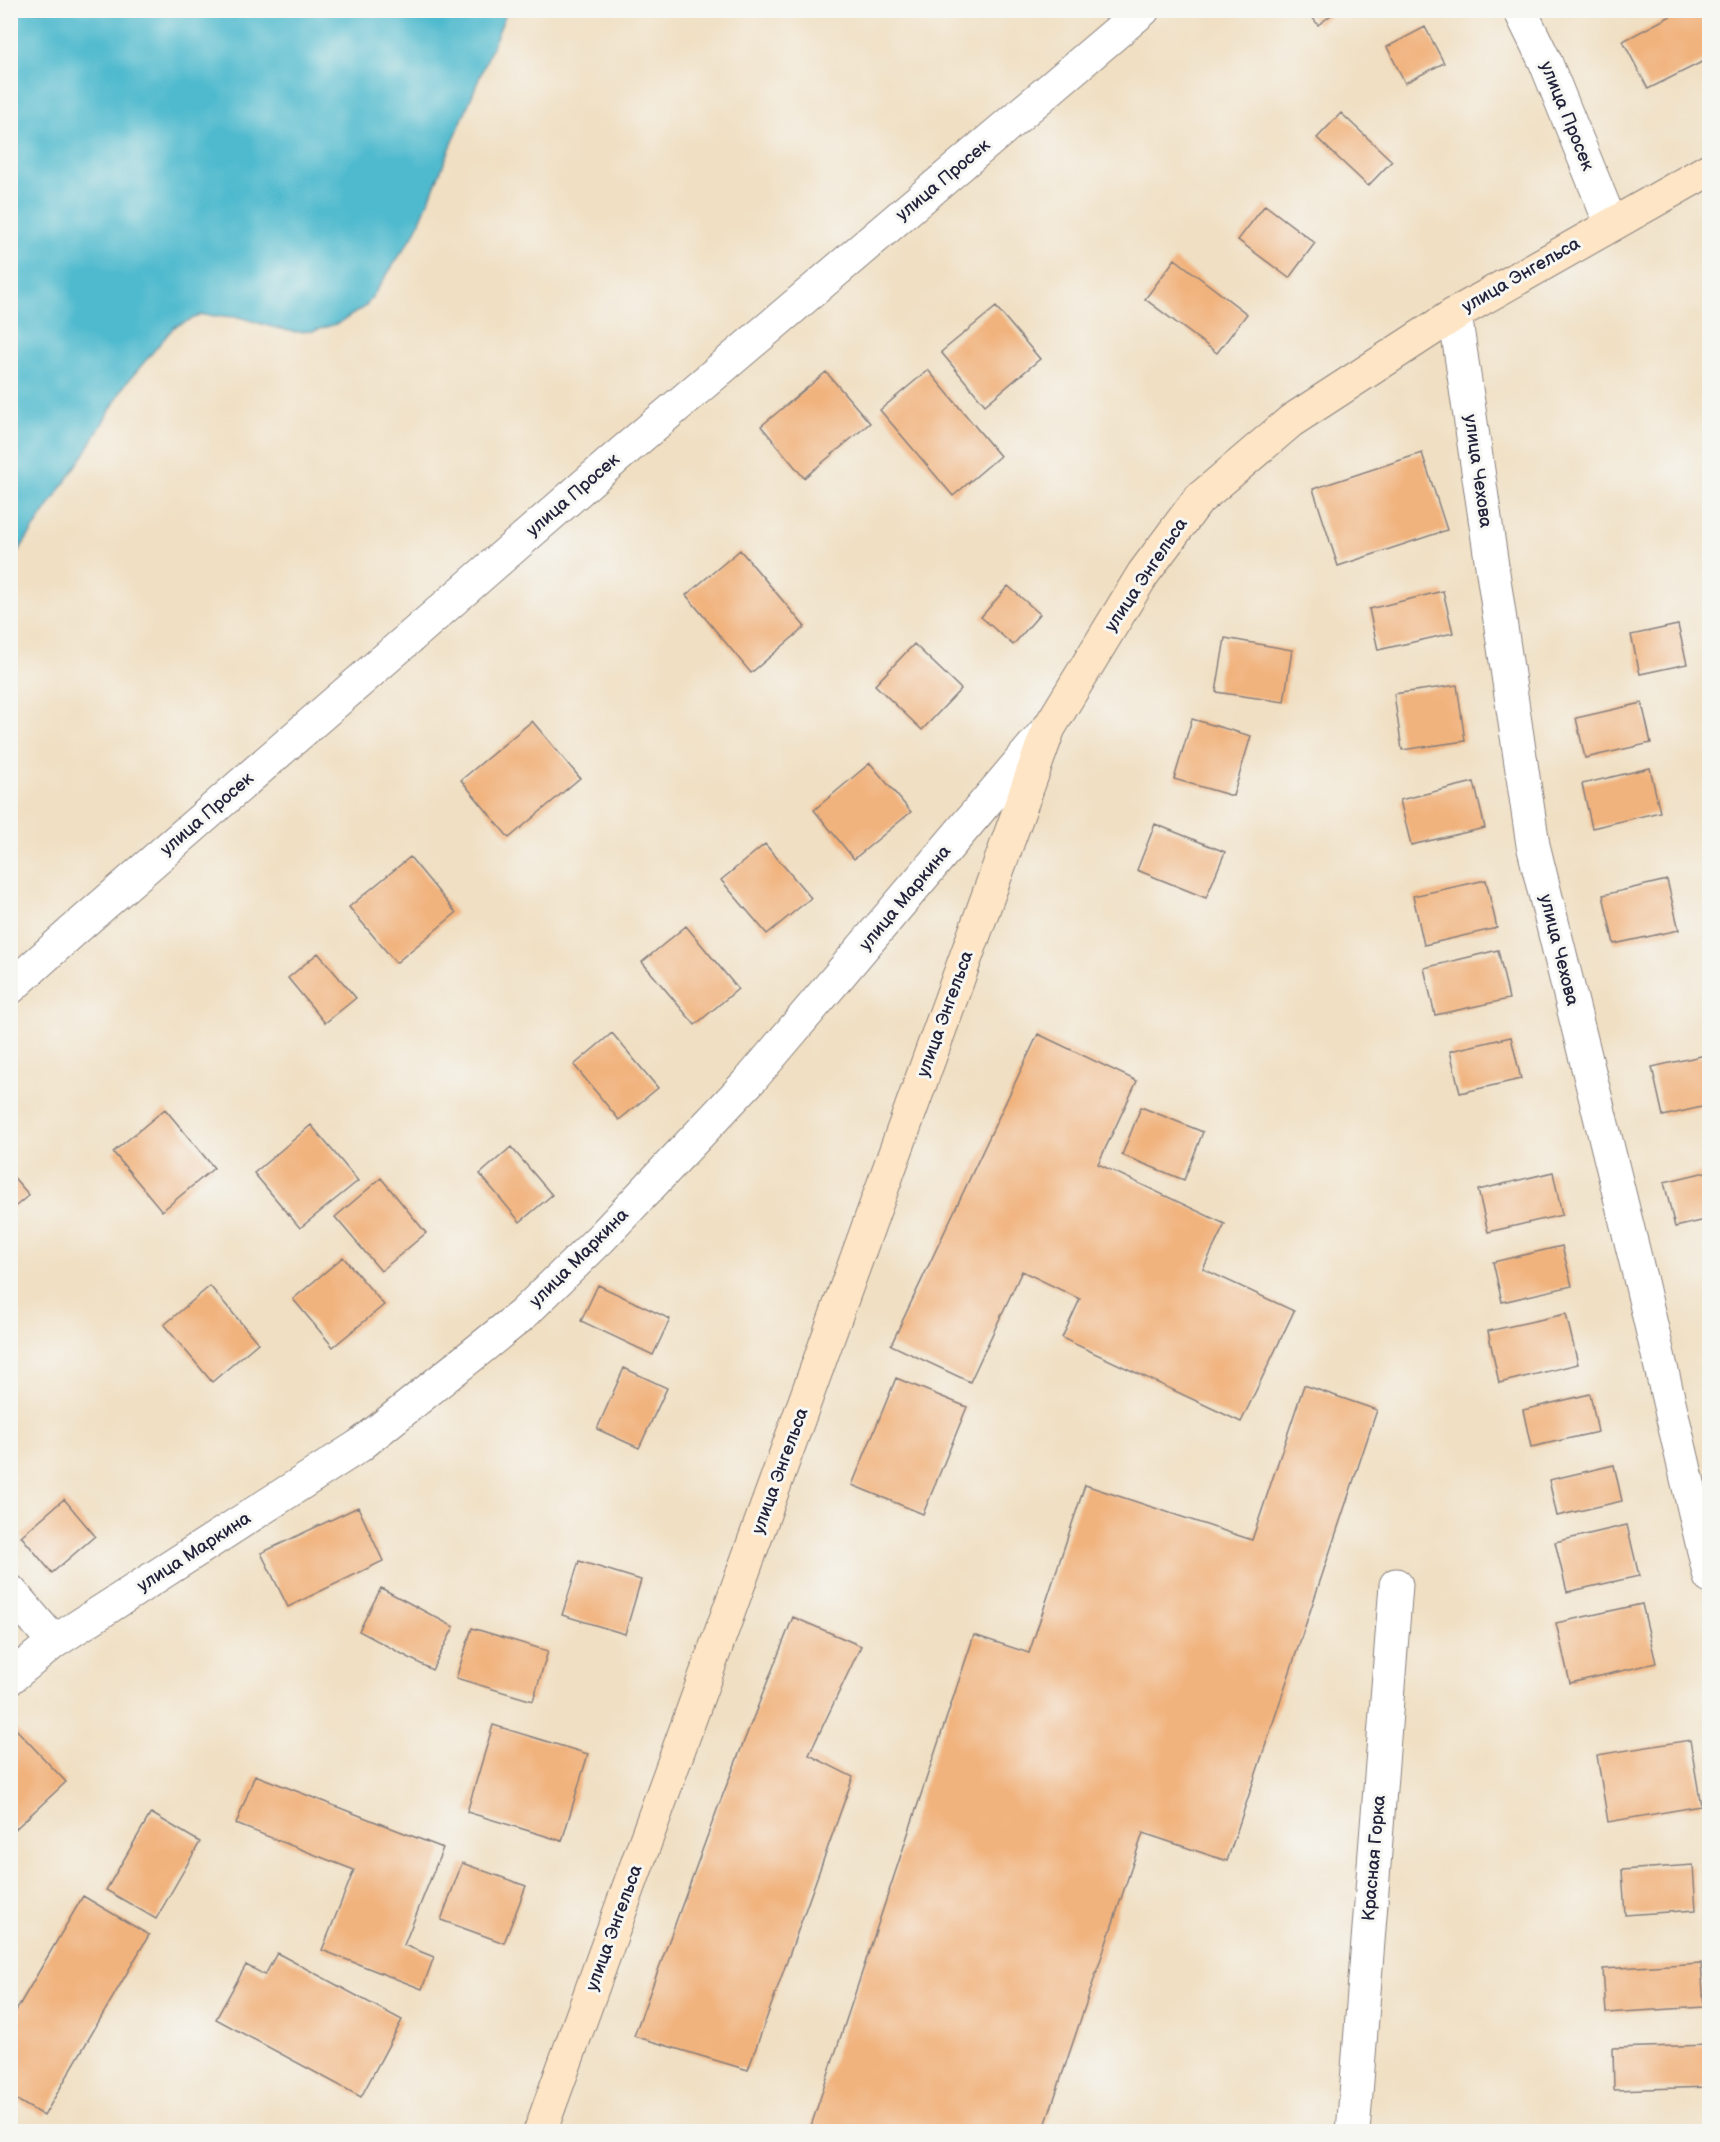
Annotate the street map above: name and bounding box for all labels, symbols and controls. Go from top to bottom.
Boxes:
street label: улица Просек [1536,58,1599,174]
street label: улица Просек [892,134,995,225]
street label: улица Энгельса [1458,233,1584,317]
street label: улица Чехова [1460,413,1496,529]
street label: улица Просек [522,449,624,541]
street label: улица Энгельса [1100,514,1192,636]
street label: улица Просек [156,768,258,860]
street label: улица Маркина [855,841,955,955]
street label: улица Чехова [1535,892,1583,1008]
street label: улица Энгельса [912,948,978,1080]
street label: улица Маркина [525,1204,633,1312]
street label: улица Энгельса [747,1405,813,1537]
street label: улица Маркина [133,1507,255,1596]
street label: Красная Горка [1358,1794,1390,1922]
street label: улица Энгельса [581,1862,647,1994]

